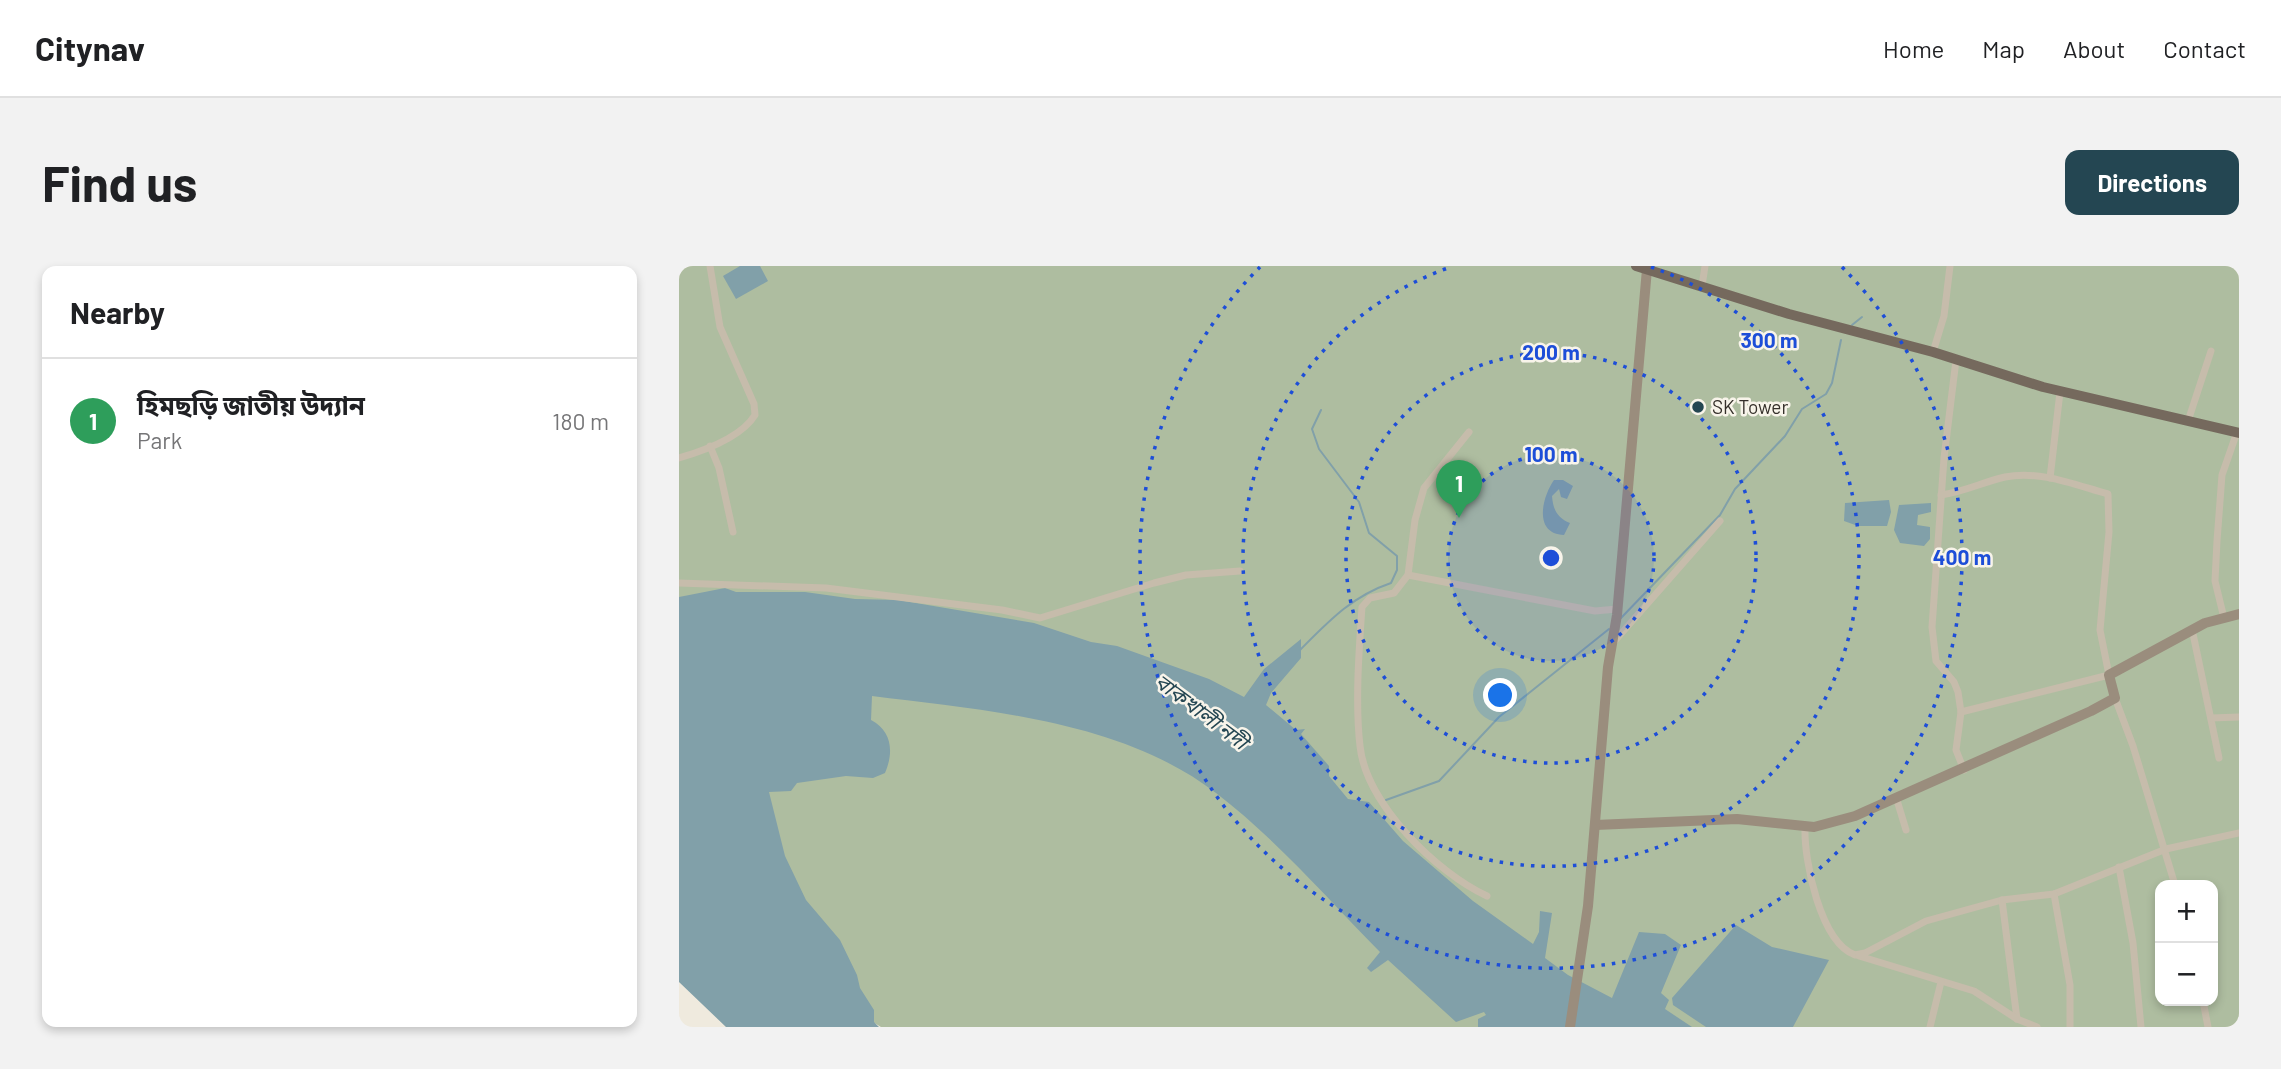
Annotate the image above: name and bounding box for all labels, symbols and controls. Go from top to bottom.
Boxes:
text: Citynav [35,28,145,68]
text: Home [1883,34,1944,63]
text: Map [1982,34,2025,63]
text: About [2063,34,2125,63]
text: Contact [2163,34,2246,63]
button: Directions [2065,150,2239,215]
text: Find us [42,153,197,212]
text: Nearby [70,294,165,330]
text: 300 m [1740,327,1798,352]
text: 200 m [1522,339,1580,364]
text: হিমছড়ি জাতীয় উদ্যান [137,389,365,420]
place label: SK Tower [1712,395,1788,418]
marker: SK Tower [1690,399,1706,415]
text: 1 [89,407,97,435]
text: 180 m [552,407,609,435]
text: Park [137,426,182,454]
text: 100 m [1524,441,1578,466]
pin: 1 [1436,460,1482,518]
text: 400 m [1933,544,1991,569]
centre of rings [1539,546,1563,570]
water label: বাকখালী নদী [1151,668,1257,756]
your location [1483,678,1517,712]
map controls [2155,880,2218,1006]
button: + [2155,880,2218,943]
button: − [2155,943,2218,1006]

